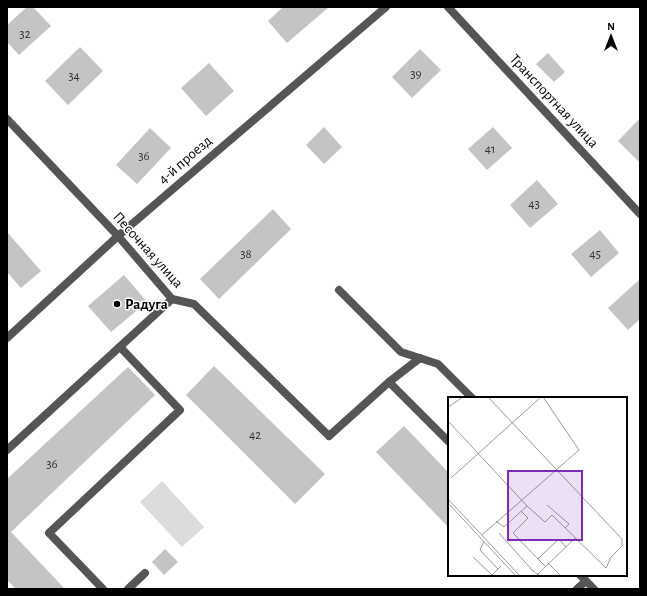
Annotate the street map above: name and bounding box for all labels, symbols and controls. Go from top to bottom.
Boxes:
north arrow [591,16,631,56]
text: N [607,21,615,32]
house number: 32 [19,28,31,41]
street label: Транспортная улица [507,51,601,151]
house number: 39 [410,68,422,81]
house number: 34 [68,70,80,83]
street label: 4-й проезд [155,133,215,187]
house number: 41 [485,143,495,156]
house number: 36 [138,150,150,163]
house number: 43 [528,198,540,211]
street label: Песочная улица [110,209,186,291]
house number: 38 [240,248,252,261]
house number: 45 [589,248,601,261]
place label: Радуга [125,297,168,312]
marker: Радуга [112,299,122,309]
inset map [448,397,627,576]
house number: 42 [249,429,261,442]
house number: 36 [46,458,58,471]

